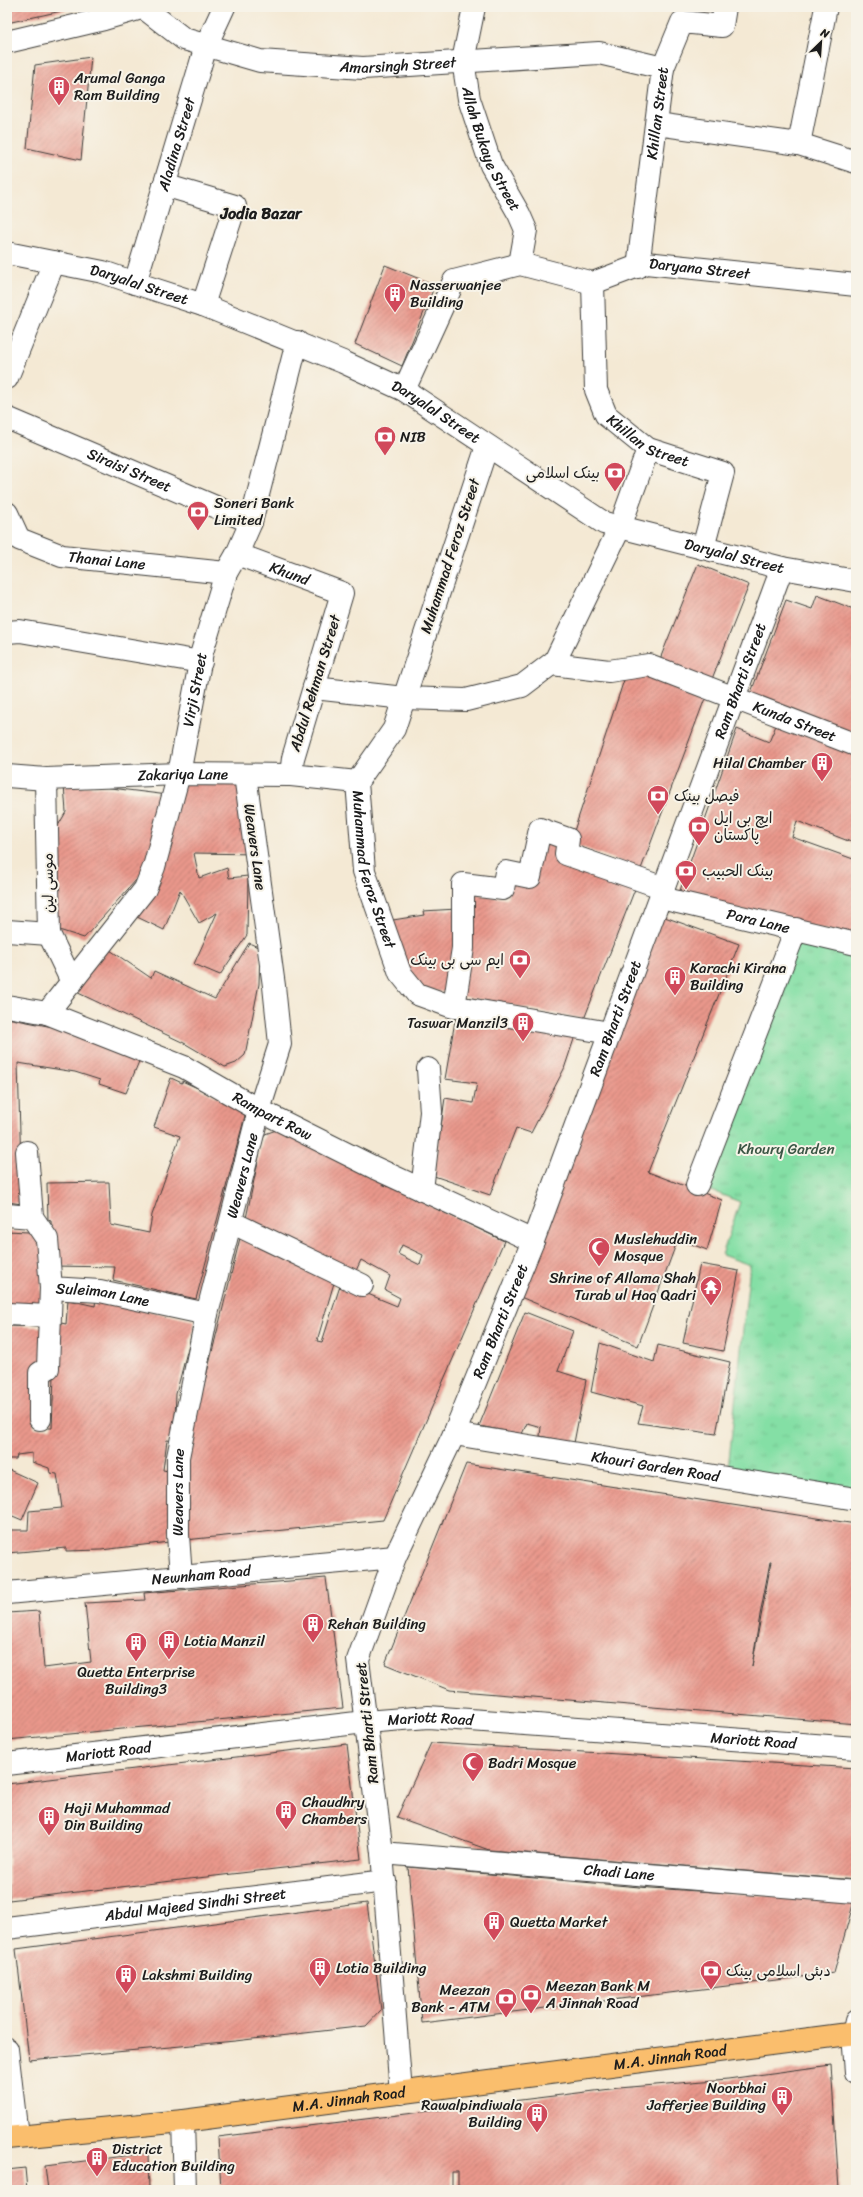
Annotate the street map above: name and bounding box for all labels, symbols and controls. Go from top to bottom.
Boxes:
north arrow [801,22,841,62]
text: N [817,23,833,44]
street label: Amarsingh Street [338,49,458,81]
place label: Arumal Ganga Ram Building [73,65,166,108]
street label: Khillan Street [639,65,676,161]
building icon: Arumal Ganga Ram Building [46,74,72,107]
street label: Allah Bukaye Street [454,84,528,217]
street label: Aladina Street [150,93,203,195]
district label: Jodia Bazar [219,199,303,228]
street label: Daryana Street [648,250,752,287]
street label: Daryalal Street [88,257,192,313]
place label: Nasserwanjee Building [410,272,502,315]
building icon: Nasserwanjee Building [382,281,408,314]
street label: Daryalal Street [387,373,486,451]
street label: Khillan Street [601,407,693,474]
bank icon: NIB [372,424,398,457]
place label: NIB [400,424,426,450]
street label: Siraisi Street [83,441,176,500]
place label: بینک اسلامی [526,460,600,486]
bank icon: بینک اسلامی [602,460,628,493]
street label: Muhammad Feroz Street [413,474,488,637]
place label: Soneri Bank Limited [214,490,295,533]
bank icon: Soneri Bank Limited [185,499,211,532]
street label: Daryalal Street [682,531,787,581]
street label: Thanai Lane [67,544,147,578]
street label: Khund [266,554,314,593]
street label: Abdul Rehman Street [282,611,348,755]
street label: Ram Bharti Street [707,619,774,742]
street label: Virji Street [175,650,215,729]
street label: Kunda Street [749,693,841,749]
place label: Hilal Chamber [713,750,807,776]
building icon: Hilal Chamber [809,750,835,783]
street label: Zakariya Lane [137,761,228,789]
bank icon: فیصل بینک [645,783,671,816]
place label: فیصل بینک [674,783,739,809]
street label: Muhammad Feroz Street [345,789,404,953]
street label: Weavers Lane [236,802,274,892]
place label: ایچ بی ایل پاکستان [714,805,773,848]
bank icon: ایچ بی ایل پاکستان [686,814,712,847]
street label: موسی لین [34,853,62,913]
bank icon: بينک الحبيب [673,858,699,891]
place label: بينک الحبيب [702,858,773,884]
street label: Para Lane [724,901,793,941]
place label: ایم سی بی بینک [410,947,504,973]
bank icon: ایم سی بی بینک [507,947,533,980]
place label: Karachi Kirana Building [690,955,787,998]
street label: Ram Bharti Street [582,956,649,1080]
building icon: Karachi Kirana Building [662,964,688,997]
place label: Taswar Manzil3 [407,1010,508,1036]
building icon: Taswar Manzil3 [510,1010,536,1043]
street label: Rampart Row [227,1084,317,1148]
street label: Weavers Lane [219,1130,266,1221]
park label: Khoury Garden [737,1136,835,1162]
place label: Muslehuddin Mosque [614,1226,697,1269]
mosque icon: Muslehuddin Mosque [586,1235,612,1268]
street label: Ram Bharti Street [465,1259,535,1383]
place label: Shrine of Allama Shah Turab ul Haq Qadri [549,1265,697,1308]
temple icon: Shrine of Allama Shah Turab ul Haq Qadri [698,1274,724,1307]
street label: Suleiman Lane [55,1275,152,1314]
street label: Khouri Garden Road [589,1443,722,1490]
street label: Weavers Lane [165,1446,193,1536]
street label: Newnham Road [150,1557,253,1593]
building icon: Rehan Building [300,1611,326,1644]
place label: Rehan Building [328,1611,426,1637]
building icon: Lotia Manzil [156,1628,182,1661]
place label: Lotia Manzil [184,1628,265,1654]
building icon: Quetta Enterprise Building3 [123,1630,149,1663]
place label: Quetta Enterprise Building3 [77,1659,195,1702]
street label: Ram Bharti Street [348,1661,386,1785]
street label: Mariott Road [386,1704,475,1733]
street label: Mariott Road [710,1725,798,1757]
street label: Mariott Road [64,1734,154,1770]
mosque icon: Badri Mosque [460,1750,486,1783]
place label: Badri Mosque [488,1750,577,1776]
place label: Chaudhry Chambers [302,1789,367,1832]
place label: Haji Muhammad Din Building [64,1795,171,1838]
building icon: Chaudhry Chambers [273,1798,299,1831]
building icon: Haji Muhammad Din Building [36,1804,62,1837]
street label: Chadi Lane [583,1857,656,1888]
street label: Abdul Majeed Sindhi Street [102,1880,288,1929]
building icon: Quetta Market [481,1909,507,1942]
place label: Quetta Market [510,1909,608,1935]
building icon: Lotia Building [307,1955,333,1988]
place label: Lotia Building [336,1955,427,1981]
bank icon: دبئی اسلامی بینک [698,1958,724,1991]
place label: دبئی اسلامی بینک [726,1958,831,1984]
building icon: Lakshmi Building [113,1962,139,1995]
place label: Lakshmi Building [142,1962,253,1988]
place label: Meezan Bank M A Jinnah Road [545,1973,650,2016]
place label: Meezan Bank - ATM [411,1977,490,2020]
bank icon: Meezan Bank M A Jinnah Road [518,1982,544,2015]
bank icon: Meezan Bank - ATM [493,1986,519,2019]
street label: M.A. Jinnah Road [612,2037,729,2078]
place label: Noorbhai Jafferjee Building [646,2075,767,2118]
street label: M.A. Jinnah Road [291,2079,408,2120]
building icon: Noorbhai Jafferjee Building [769,2084,795,2117]
place label: Rawalpindiwala Building [421,2092,522,2135]
building icon: Rawalpindiwala Building [524,2101,550,2134]
place label: District Education Building [112,2136,235,2179]
building icon: District Education Building [84,2145,110,2178]

